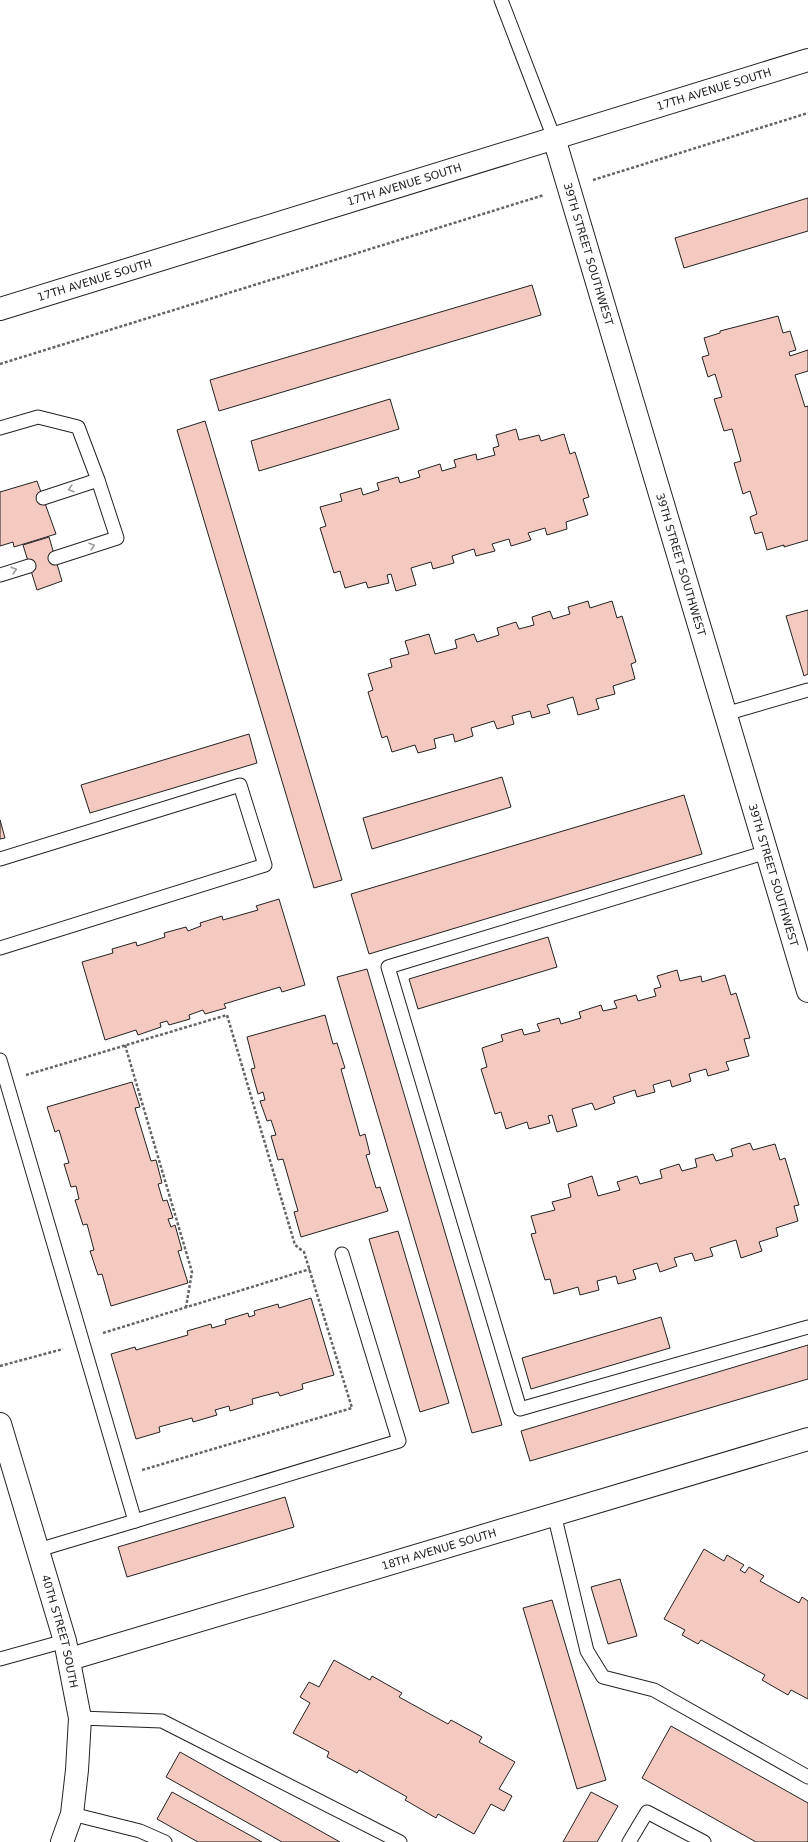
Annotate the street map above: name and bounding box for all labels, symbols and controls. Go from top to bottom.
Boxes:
street label: 17TH AVENUE SOUTH [655,65,773,113]
street label: 17TH AVENUE SOUTH [345,161,463,208]
street label: 39TH STREET SOUTHWEST [561,181,616,327]
street label: 17TH AVENUE SOUTH [36,256,154,304]
one-way arrow [67,484,74,493]
street label: 39TH STREET SOUTHWEST [654,492,708,638]
one-way arrow [89,542,96,551]
one-way arrow [11,566,18,575]
street label: 39TH STREET SOUTHWEST [746,802,801,948]
street label: 18TH AVENUE SOUTH [380,1526,498,1572]
street label: 40TH STREET SOUTH [39,1573,81,1689]

